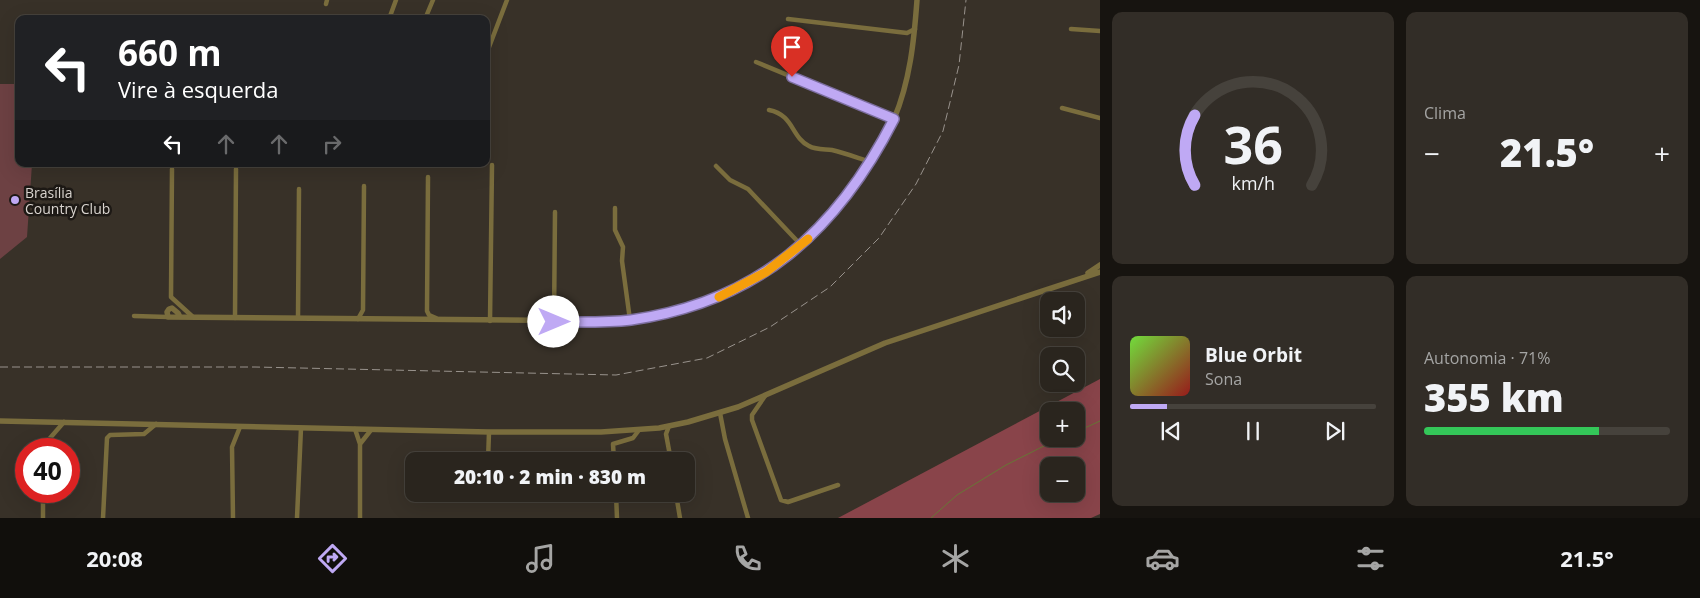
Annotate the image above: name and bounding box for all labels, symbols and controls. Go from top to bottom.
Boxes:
pin [771,26,813,77]
text: 660 m [118,29,222,76]
icon: arrive [778,33,806,61]
icon: left [35,35,100,100]
text: Vire à esquerda [118,74,279,104]
text: Clima [1424,102,1466,124]
text: 36 [1223,108,1283,179]
text: 21.5° [1500,126,1594,178]
icon: left [159,130,187,158]
icon: ahead [212,130,240,158]
icon: ahead [265,130,293,158]
icon: right [318,130,346,158]
text: − [1424,134,1440,172]
text: + [1654,134,1670,172]
text: km/h [1231,171,1275,195]
place label: Brasília Country Club [25,183,110,218]
marker: Brasília Country Club [9,194,21,206]
map controls [1040,292,1085,502]
button: sound [1040,292,1085,337]
position arrow [527,295,579,347]
text: Blue Orbit [1205,342,1302,368]
button: search [1040,347,1085,392]
text: Autonomia · 71% [1424,347,1550,369]
text: Sona [1205,368,1242,390]
text: 355 km [1424,371,1564,423]
button: + [1040,402,1085,447]
icon: previous [1157,417,1185,445]
icon: pause [1239,417,1267,445]
icon: next [1321,417,1349,445]
speed limit sign: 40 [15,438,80,503]
button: − [1040,457,1085,502]
text: 20:10 · 2 min · 830 m [454,464,646,490]
icon: directions [315,541,350,576]
icon: music [523,541,558,576]
icon: phone [730,541,765,576]
icon: climate [938,541,973,576]
icon: car [1145,541,1180,576]
icon: filters [1353,541,1388,576]
text: 20:08 [86,543,143,573]
text: 21.5° [1560,543,1614,573]

